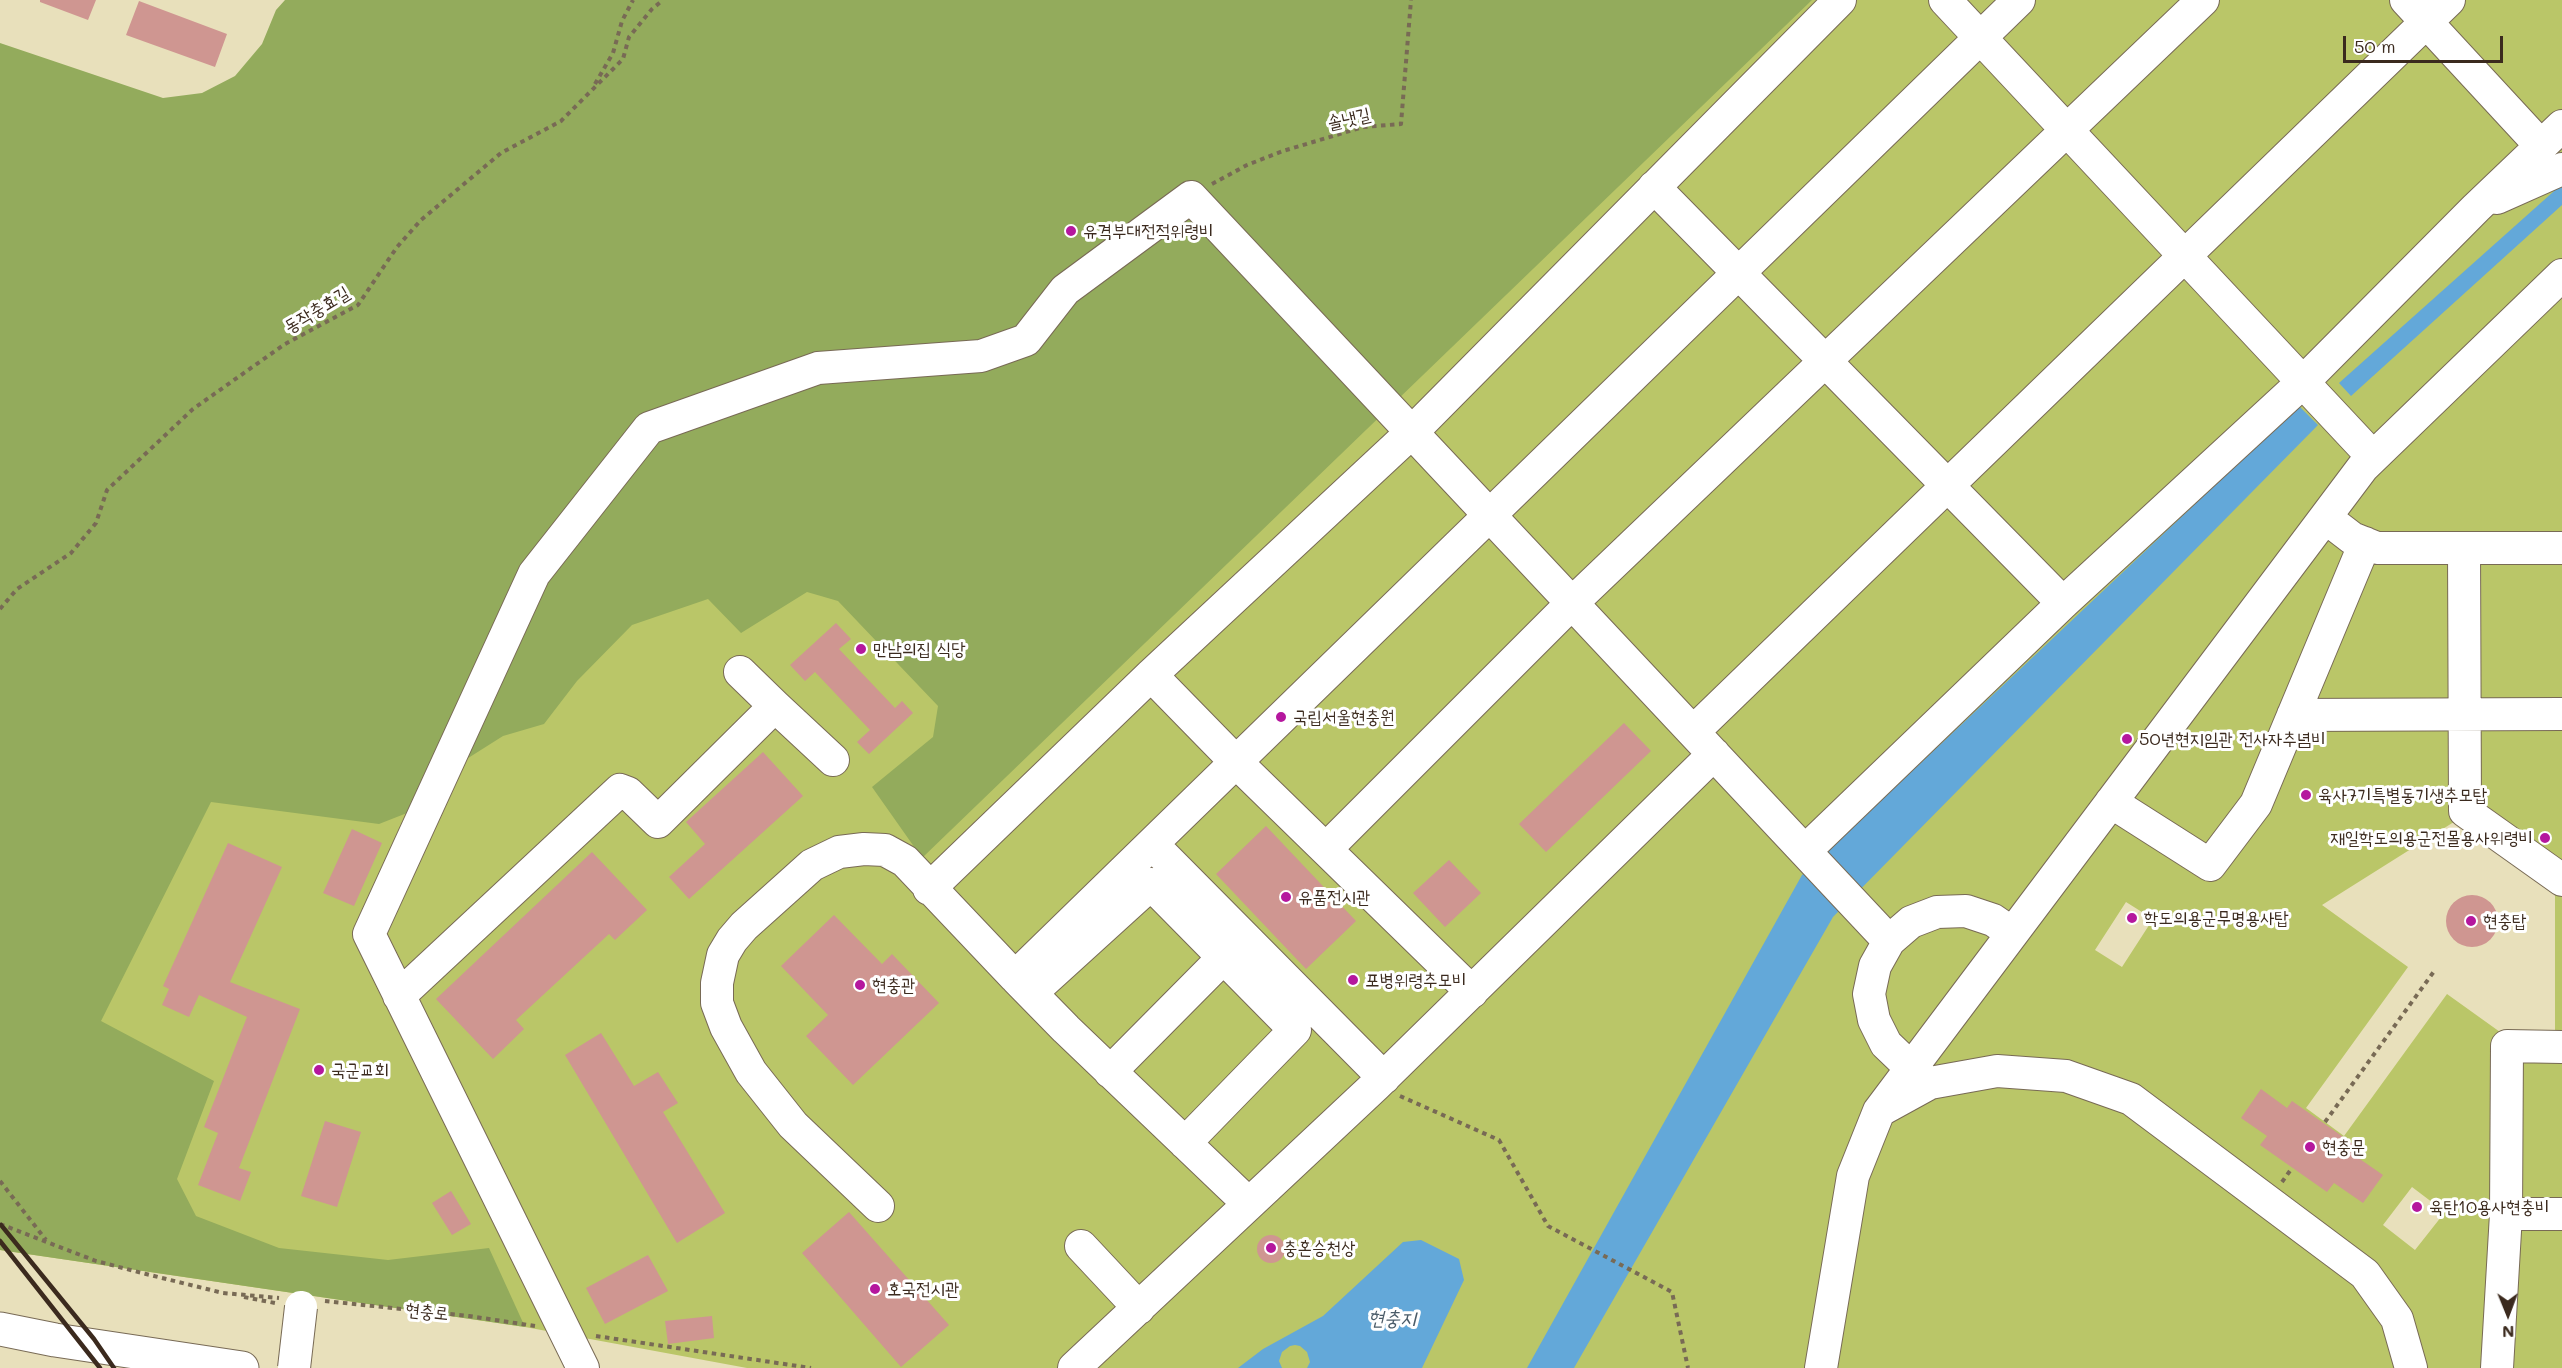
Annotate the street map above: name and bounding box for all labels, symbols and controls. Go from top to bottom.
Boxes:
scale bar [2346,24,2506,62]
text: 50 m [2354,34,2396,58]
street label: 솔냇길 [1325,104,1373,134]
place label: 유격부대전적위령비 [1083,220,1213,242]
marker: 유격부대전적위령비 [1064,224,1078,238]
street label: 동작충효길 [280,282,354,338]
place label: 만남의집 식당 [873,638,966,660]
marker: 만남의집 식당 [854,642,868,656]
place label: 국립서울현충원 [1293,706,1394,728]
marker: 국립서울현충원 [1274,710,1288,724]
place label: 50년현지임관 전사자추념비 [2139,728,2326,750]
marker: 50년현지임관 전사자추념비 [2120,732,2134,746]
place label: 육사7기특별동기생추모탑 [2318,784,2487,806]
marker: 육사7기특별동기생추모탑 [2299,788,2313,802]
place label: 재일학도의용군전몰용사위령비 [2330,827,2533,849]
marker: 재일학도의용군전몰용사위령비 [2538,831,2552,845]
place label: 유품전시관 [1298,886,1370,908]
marker: 유품전시관 [1279,890,1293,904]
place label: 학도의용군무명용사탑 [2144,907,2289,929]
place label: 현충탑 [2483,910,2526,932]
marker: 학도의용군무명용사탑 [2125,911,2139,925]
marker: 현충탑 [2464,914,2478,928]
place label: 포병위령추모비 [1365,969,1466,991]
marker: 포병위령추모비 [1346,973,1360,987]
place label: 현충관 [872,974,915,996]
marker: 현충관 [853,978,867,992]
place label: 국군교회 [331,1059,389,1081]
marker: 국군교회 [312,1063,326,1077]
place label: 현충문 [2322,1136,2365,1158]
marker: 현충문 [2303,1140,2317,1154]
place label: 육탄10용사현충비 [2429,1196,2550,1218]
marker: 육탄10용사현충비 [2410,1200,2424,1214]
place label: 충혼승천상 [1283,1237,1355,1259]
marker: 충혼승천상 [1264,1241,1278,1255]
place label: 호국전시관 [887,1278,959,1300]
marker: 호국전시관 [868,1282,882,1296]
north arrow [2478,1284,2538,1344]
street label: 현충로 [404,1299,450,1325]
water label: 현충지 [1368,1307,1416,1331]
text: N [2502,1322,2515,1343]

